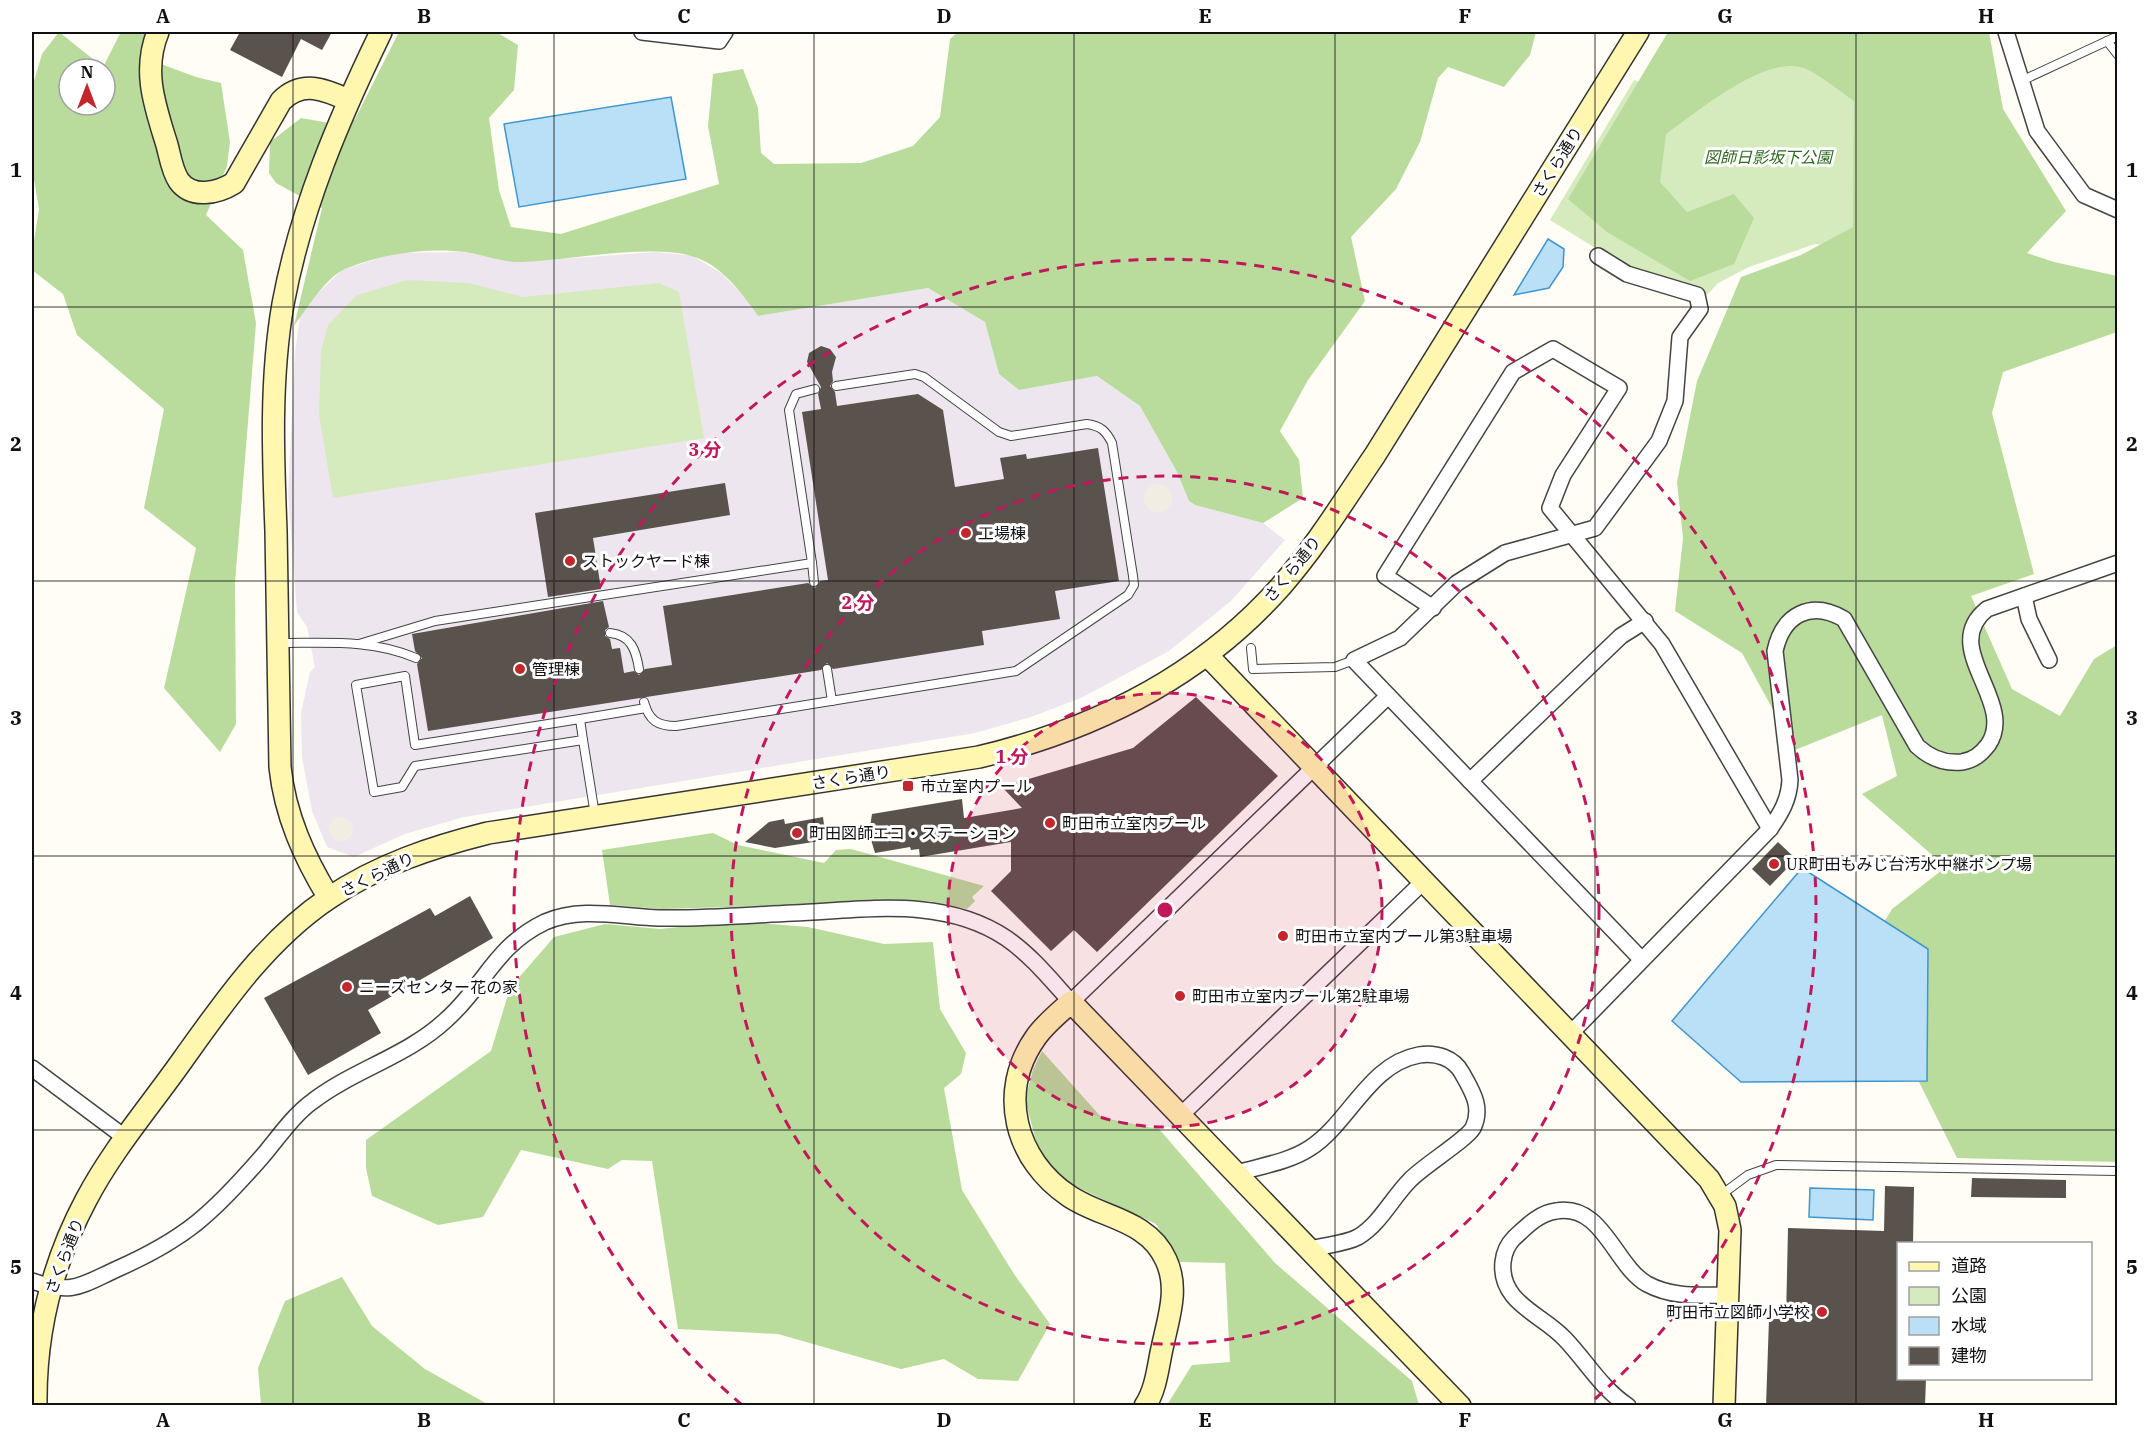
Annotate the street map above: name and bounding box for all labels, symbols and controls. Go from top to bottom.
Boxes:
text: A [156,2,170,29]
text: B [417,2,431,29]
text: C [677,2,691,29]
text: D [936,2,952,29]
text: E [1198,2,1212,29]
text: F [1459,2,1471,29]
text: G [1717,2,1733,29]
text: H [1978,2,1994,29]
north arrow [57,57,117,117]
text: N [81,62,93,82]
street label: さくら通り [1527,123,1587,201]
park label: 図師日影坂下公園 [1704,147,1834,167]
text: 1 [10,156,22,183]
text: 1 [2126,156,2138,183]
text: 2 [10,430,22,457]
text: 2 [2126,430,2138,457]
text: 3 分 [689,438,721,461]
place label: 工場棟 [978,523,1026,543]
marker: 工場棟 [959,526,973,540]
street label: さくら通り [1259,532,1325,606]
place label: ストックヤード棟 [582,551,710,571]
marker: ストックヤード棟 [563,554,577,568]
text: 2 分 [842,591,874,614]
place label: 管理棟 [532,659,580,679]
marker: 管理棟 [513,662,527,676]
text: 3 [10,704,22,731]
text: 3 [2126,704,2138,731]
text: 1 分 [996,745,1028,768]
street label: さくら通り [810,761,892,793]
place label: 市立室内プール [920,776,1032,796]
marker: 市立室内プール [901,779,915,793]
place label: 町田市立室内プール [1062,813,1206,833]
marker: 町田市立室内プール [1043,816,1057,830]
place label: 町田図師エコ・ステーション [809,823,1017,843]
marker: 町田図師エコ・ステーション [790,826,804,840]
street label: さくら通り [337,847,417,901]
place label: UR町田もみじ台汚水中継ポンプ場 [1786,854,2032,874]
marker: UR町田もみじ台汚水中継ポンプ場 [1767,857,1781,871]
centre of rings [1155,900,1175,920]
place label: 町田市立室内プール第3駐車場 [1295,926,1513,946]
marker: 町田市立室内プール第3駐車場 [1276,929,1290,943]
place label: ニーズセンター花の家 [359,977,518,997]
text: 4 [10,979,22,1006]
text: 4 [2126,979,2138,1006]
marker: ニーズセンター花の家 [340,980,354,994]
place label: 町田市立室内プール第2駐車場 [1192,986,1410,1006]
marker: 町田市立室内プール第2駐車場 [1173,989,1187,1003]
street label: さくら通り [40,1215,88,1297]
legend [1897,1242,2092,1380]
text: 5 [10,1253,22,1280]
text: 5 [2126,1253,2138,1280]
text: 道路 [1951,1254,1987,1277]
text: 公園 [1951,1284,1987,1307]
place label: 町田市立図師小学校 [1666,1302,1810,1322]
marker: 町田市立図師小学校 [1815,1305,1829,1319]
text: 水域 [1951,1314,1987,1337]
text: 建物 [1951,1344,1987,1367]
text: A [156,1406,170,1433]
text: B [417,1406,431,1433]
text: C [677,1406,691,1433]
text: D [936,1406,952,1433]
text: E [1198,1406,1212,1433]
text: F [1459,1406,1471,1433]
text: G [1717,1406,1733,1433]
text: H [1978,1406,1994,1433]

